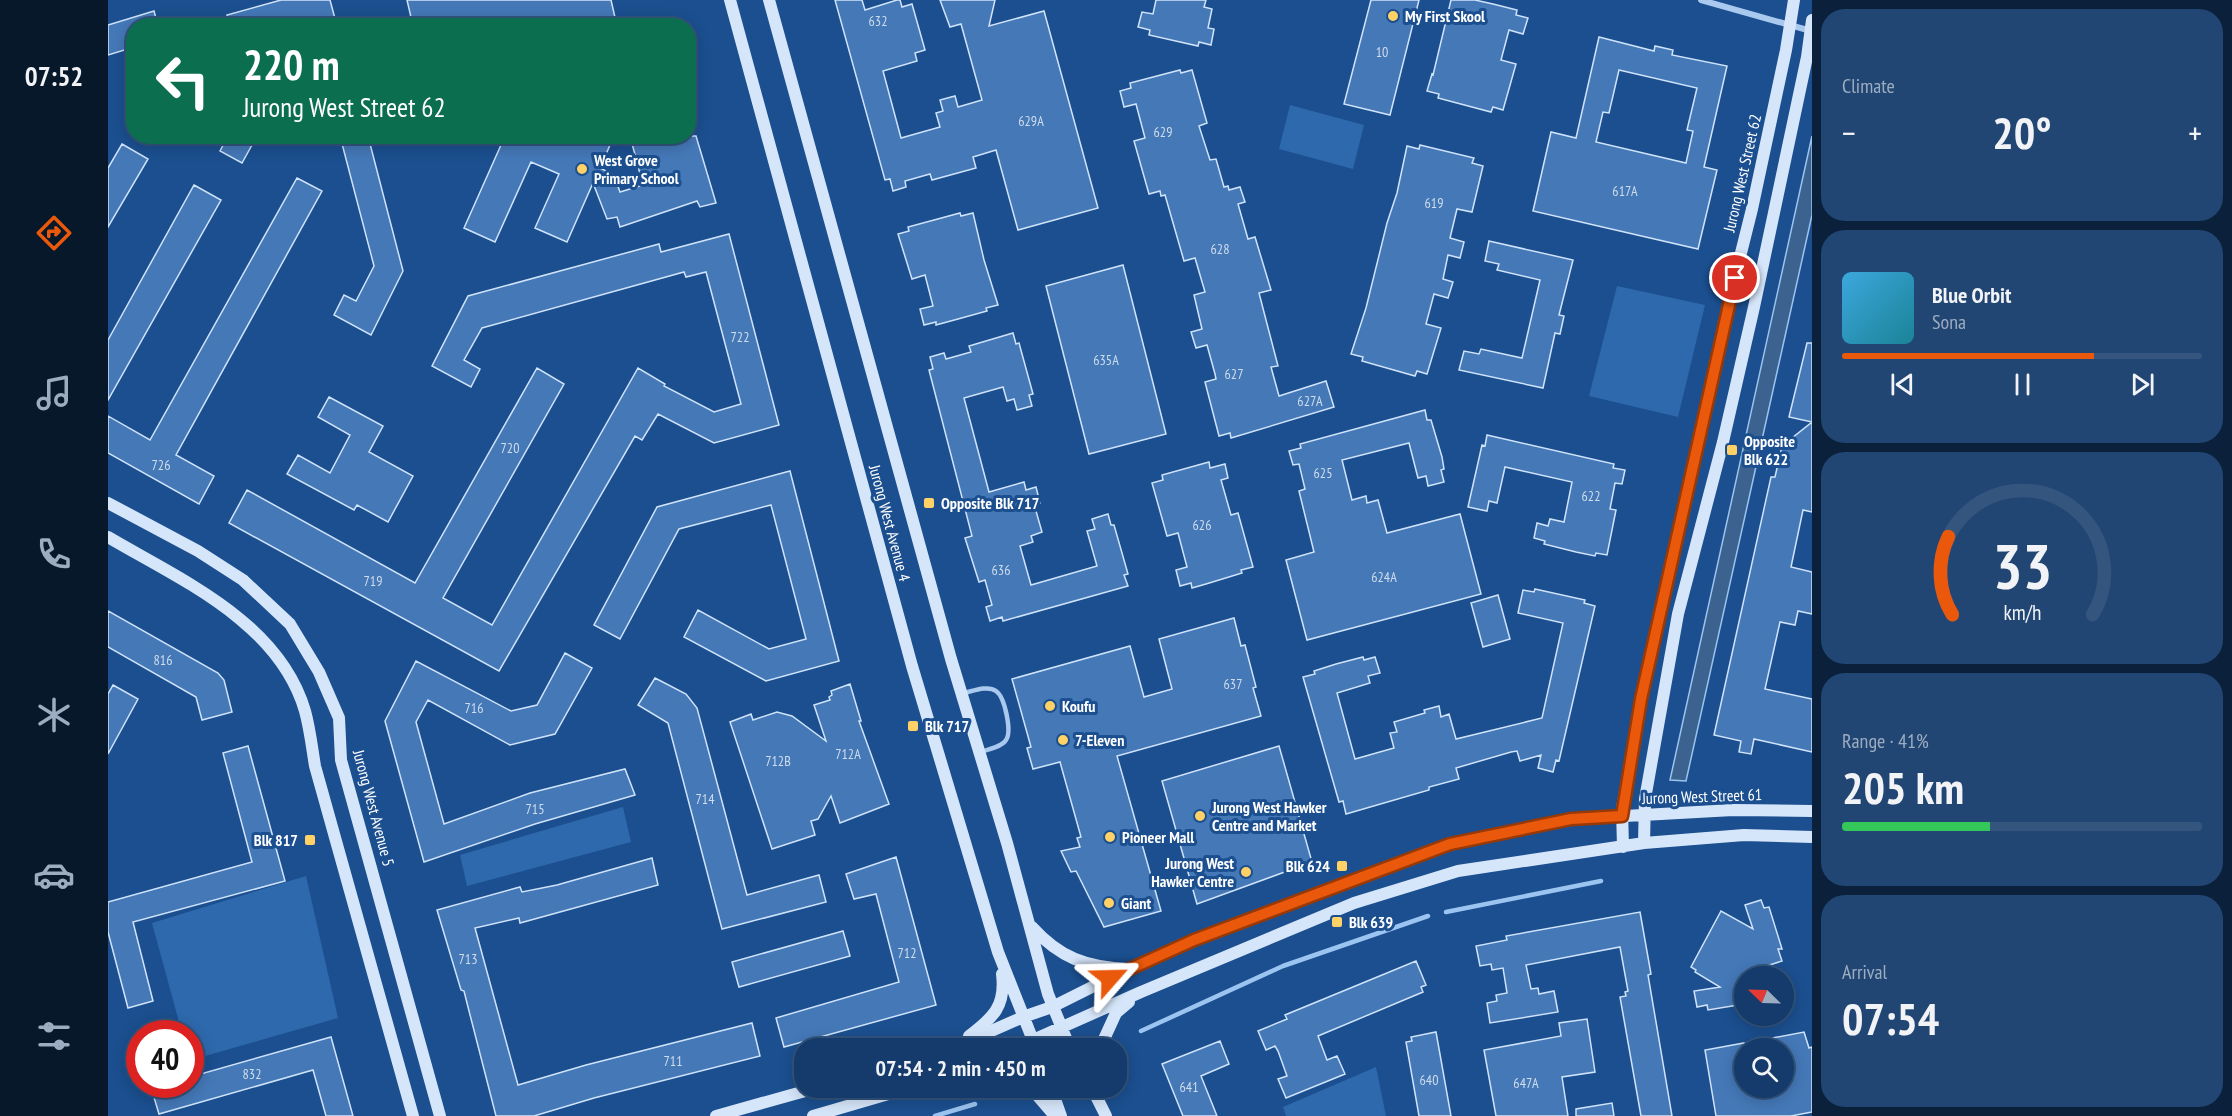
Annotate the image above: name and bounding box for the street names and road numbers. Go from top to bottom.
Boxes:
street label: Jurong West Street 62 [1719,112,1765,235]
street label: Jurong West Avenue 4 [865,462,915,583]
street label: Jurong West Avenue 5 [349,747,399,868]
street label: Jurong West Street 61 [1641,784,1762,808]

